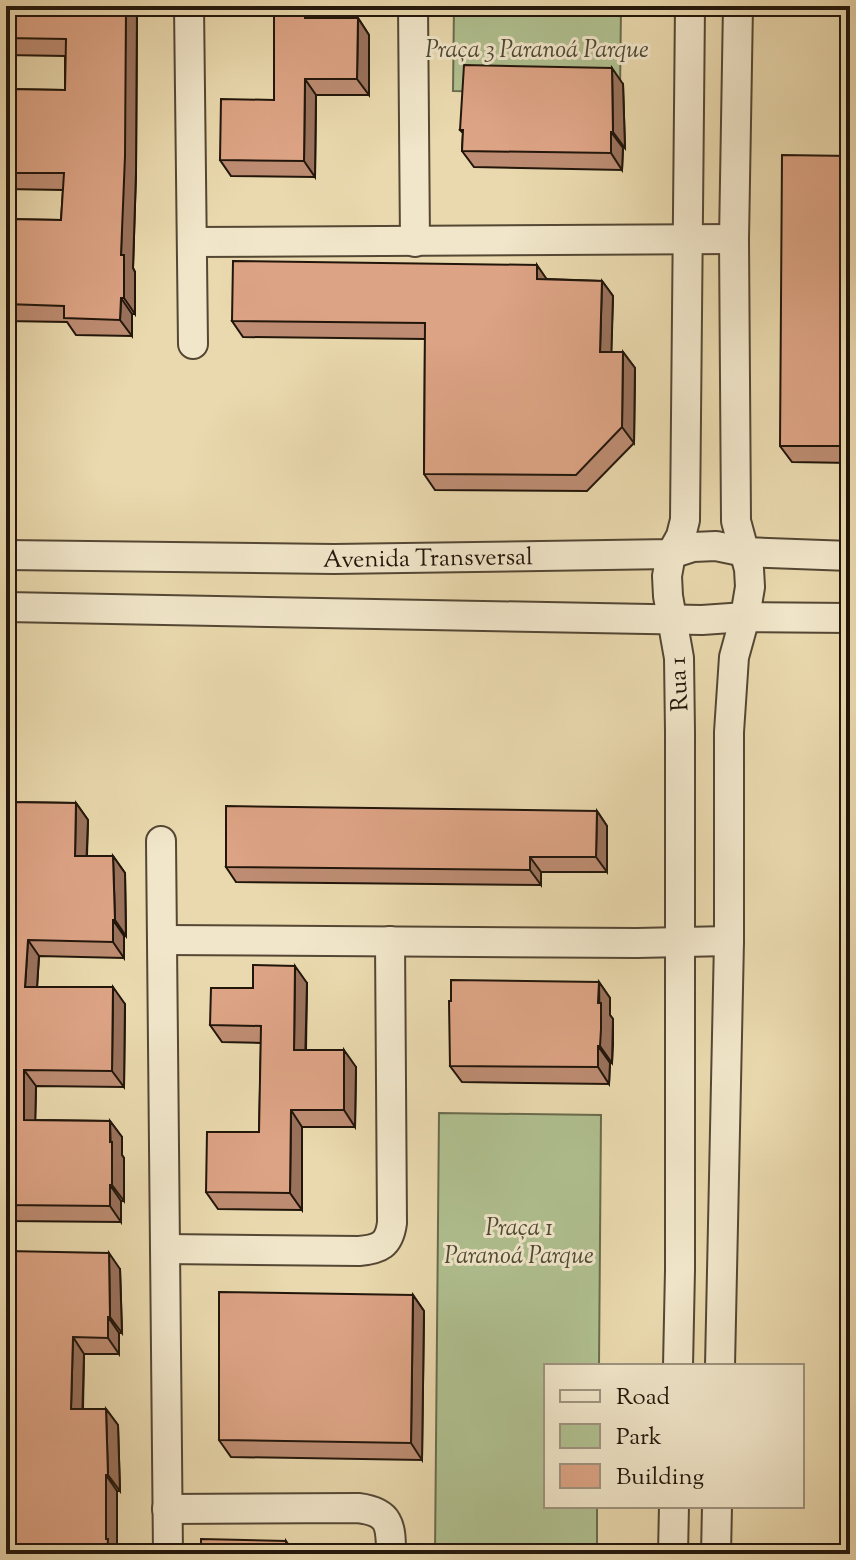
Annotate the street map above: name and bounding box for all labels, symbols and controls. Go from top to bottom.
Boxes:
park label: Praça 3 Paranoá Parque [425,34,649,68]
street label: Avenida Transversal [323,541,533,578]
street label: Rua 1 [662,656,698,712]
park label: Praça 1 Paranoá Parque [444,1212,594,1274]
legend [544,1364,804,1508]
text: Road [616,1381,670,1415]
text: Park [616,1421,662,1455]
text: Building [616,1461,705,1495]

